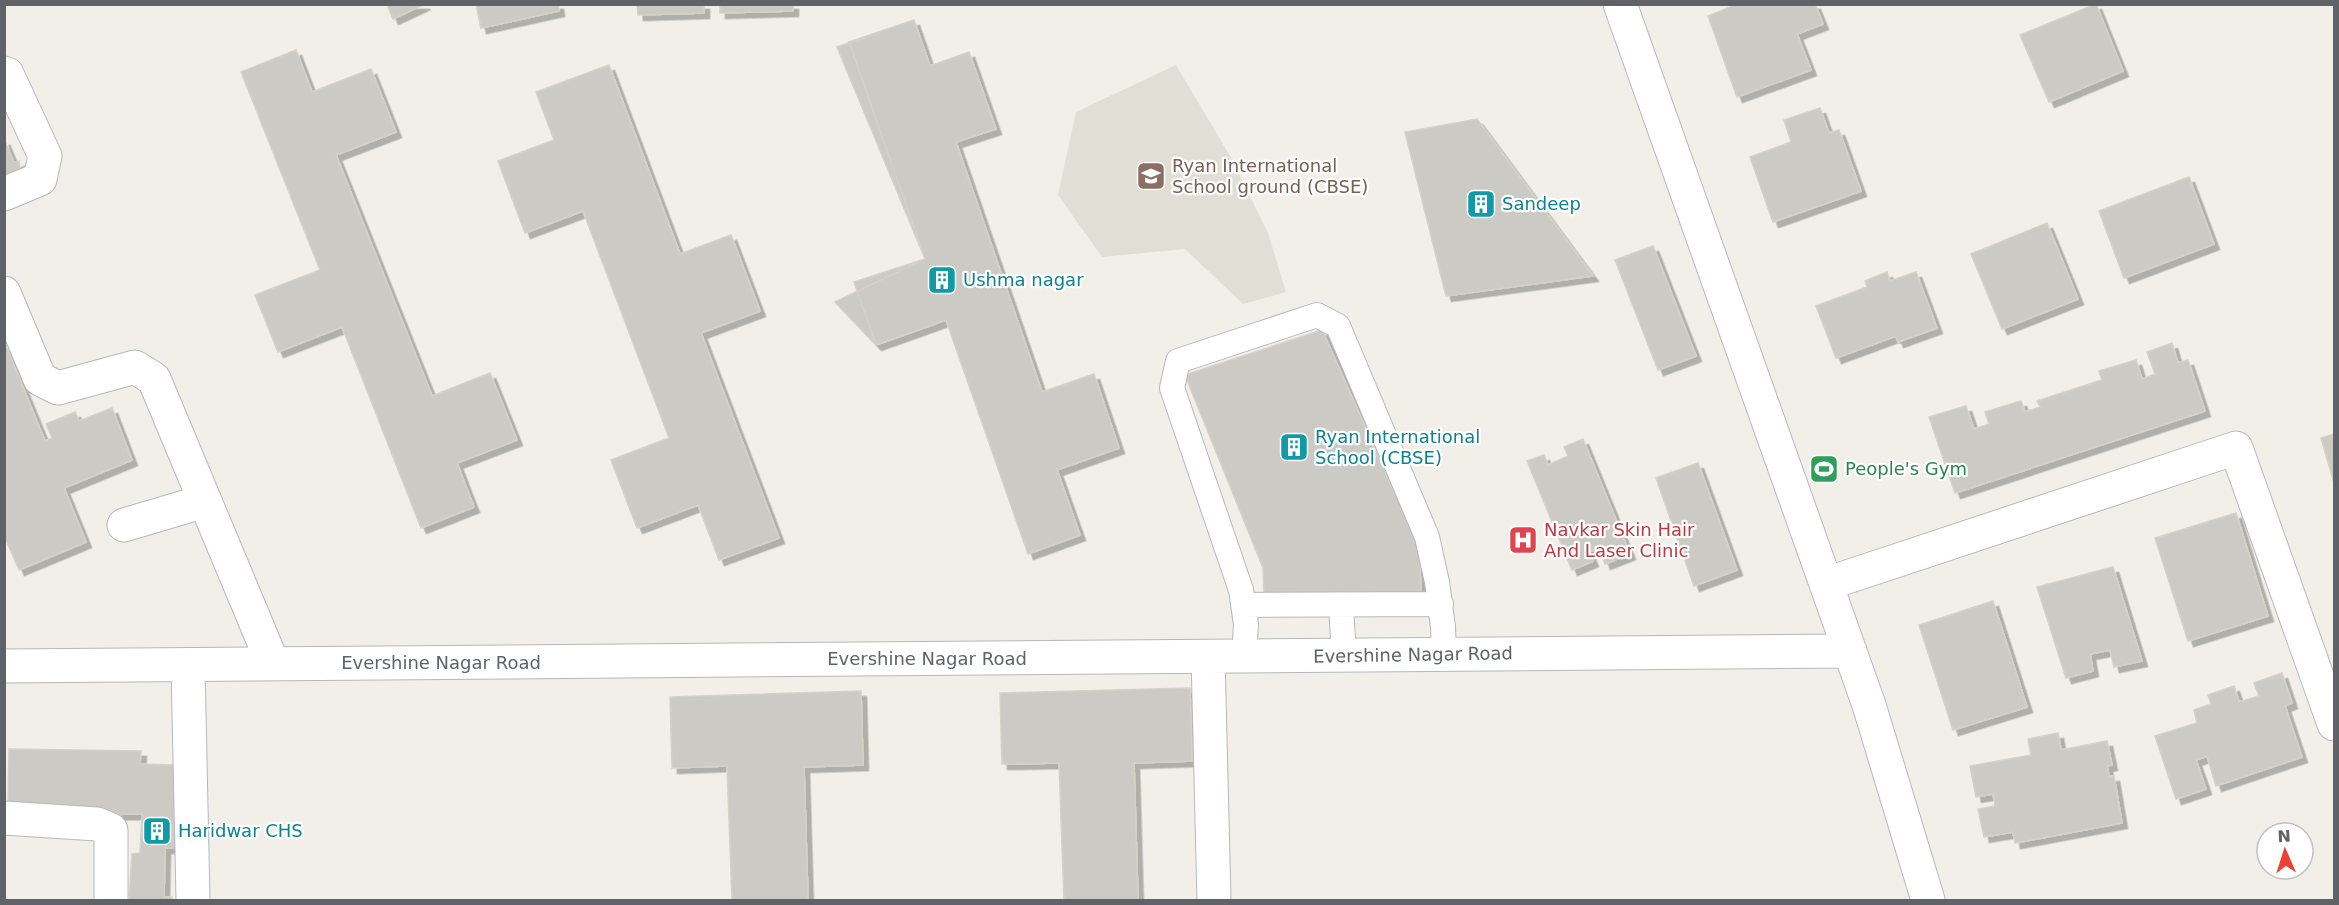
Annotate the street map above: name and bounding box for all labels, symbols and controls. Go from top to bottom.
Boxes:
place label: Ryan International School ground (CBSE) [1172,155,1368,197]
school or university icon: Ryan International School ground (CBSE) [1135,160,1167,192]
building icon: Sandeep [1465,188,1497,220]
place label: Sandeep [1502,193,1581,214]
building icon: Ushma nagar [926,264,958,296]
place label: Ushma nagar [963,269,1084,290]
place label: Ryan International School (CBSE) [1315,426,1480,468]
building icon: Ryan International School (CBSE) [1278,431,1310,463]
sports icon: People's Gym [1808,453,1840,485]
place label: People's Gym [1845,458,1967,479]
place label: Navkar Skin Hair And Laser Clinic [1544,519,1695,561]
hospital icon: Navkar Skin Hair And Laser Clinic [1507,524,1539,556]
street label: Evershine Nagar Road [1313,642,1513,667]
street label: Evershine Nagar Road [827,648,1027,669]
street label: Evershine Nagar Road [341,652,541,673]
building icon: Haridwar CHS [141,815,173,847]
place label: Haridwar CHS [178,820,303,841]
north arrow [2255,821,2315,881]
text: N [2277,827,2291,846]

